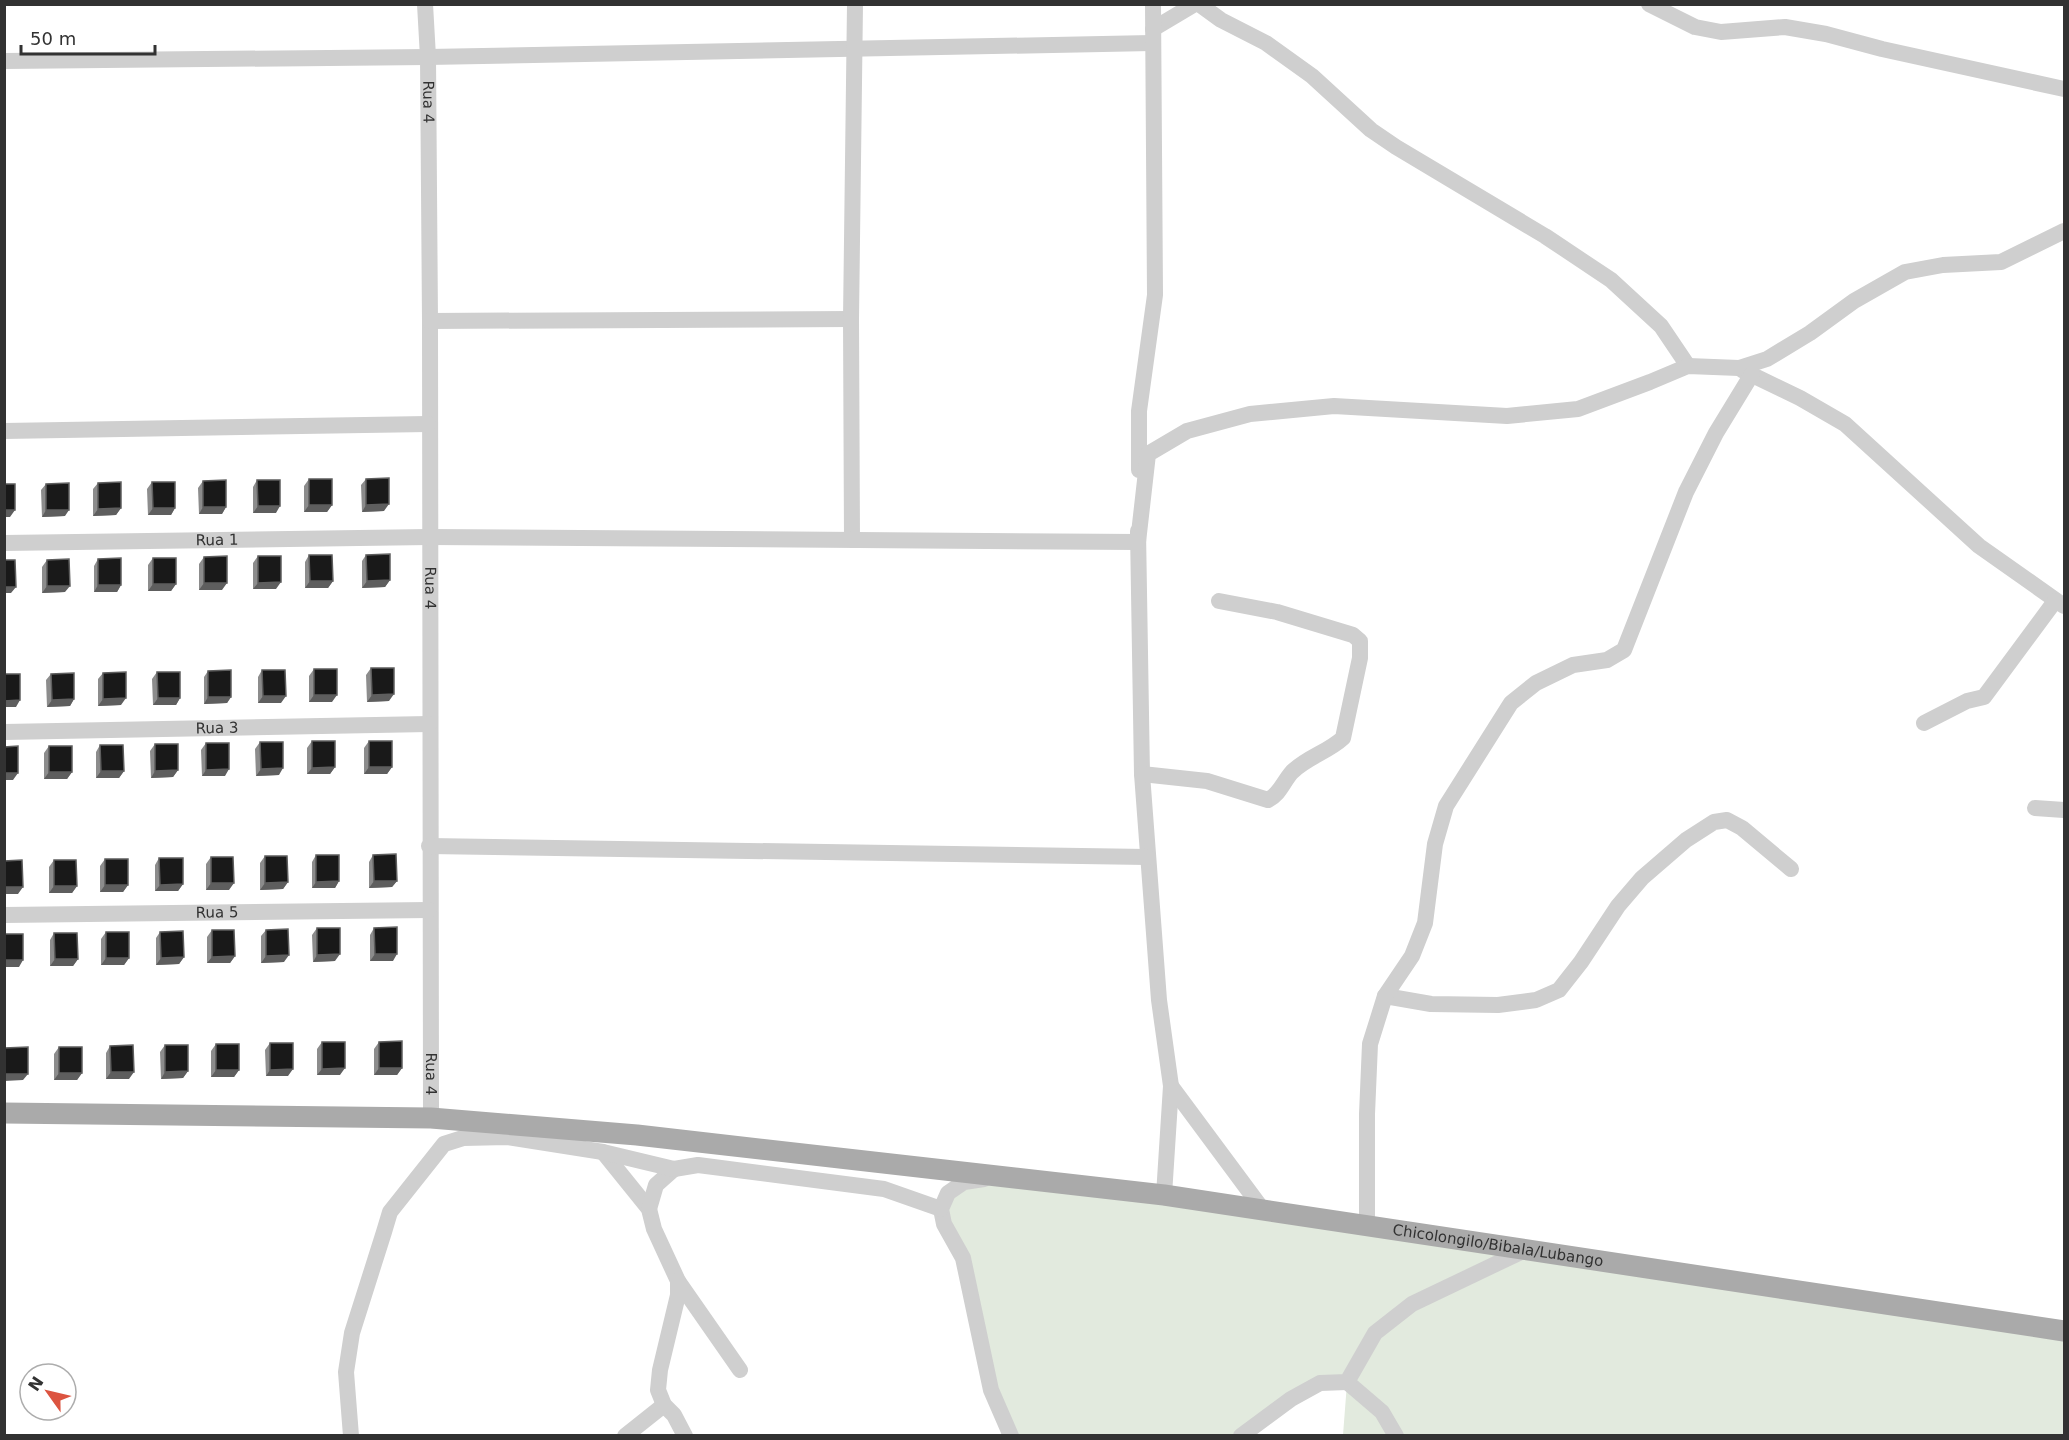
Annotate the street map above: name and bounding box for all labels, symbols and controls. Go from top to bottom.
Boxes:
scale bar [21,18,154,56]
text: 50 m [30,28,76,49]
street label: Rua 4 [419,80,438,123]
street label: Rua 1 [195,531,239,549]
street label: Rua 4 [421,566,439,609]
street label: Rua 3 [195,719,239,737]
street label: Rua 5 [195,903,238,922]
street label: Rua 4 [422,1052,440,1095]
street label: Chicolongilo/Bibala/Lubango [1392,1221,1605,1270]
north arrow [18,1362,78,1422]
text: N [24,1373,48,1395]

